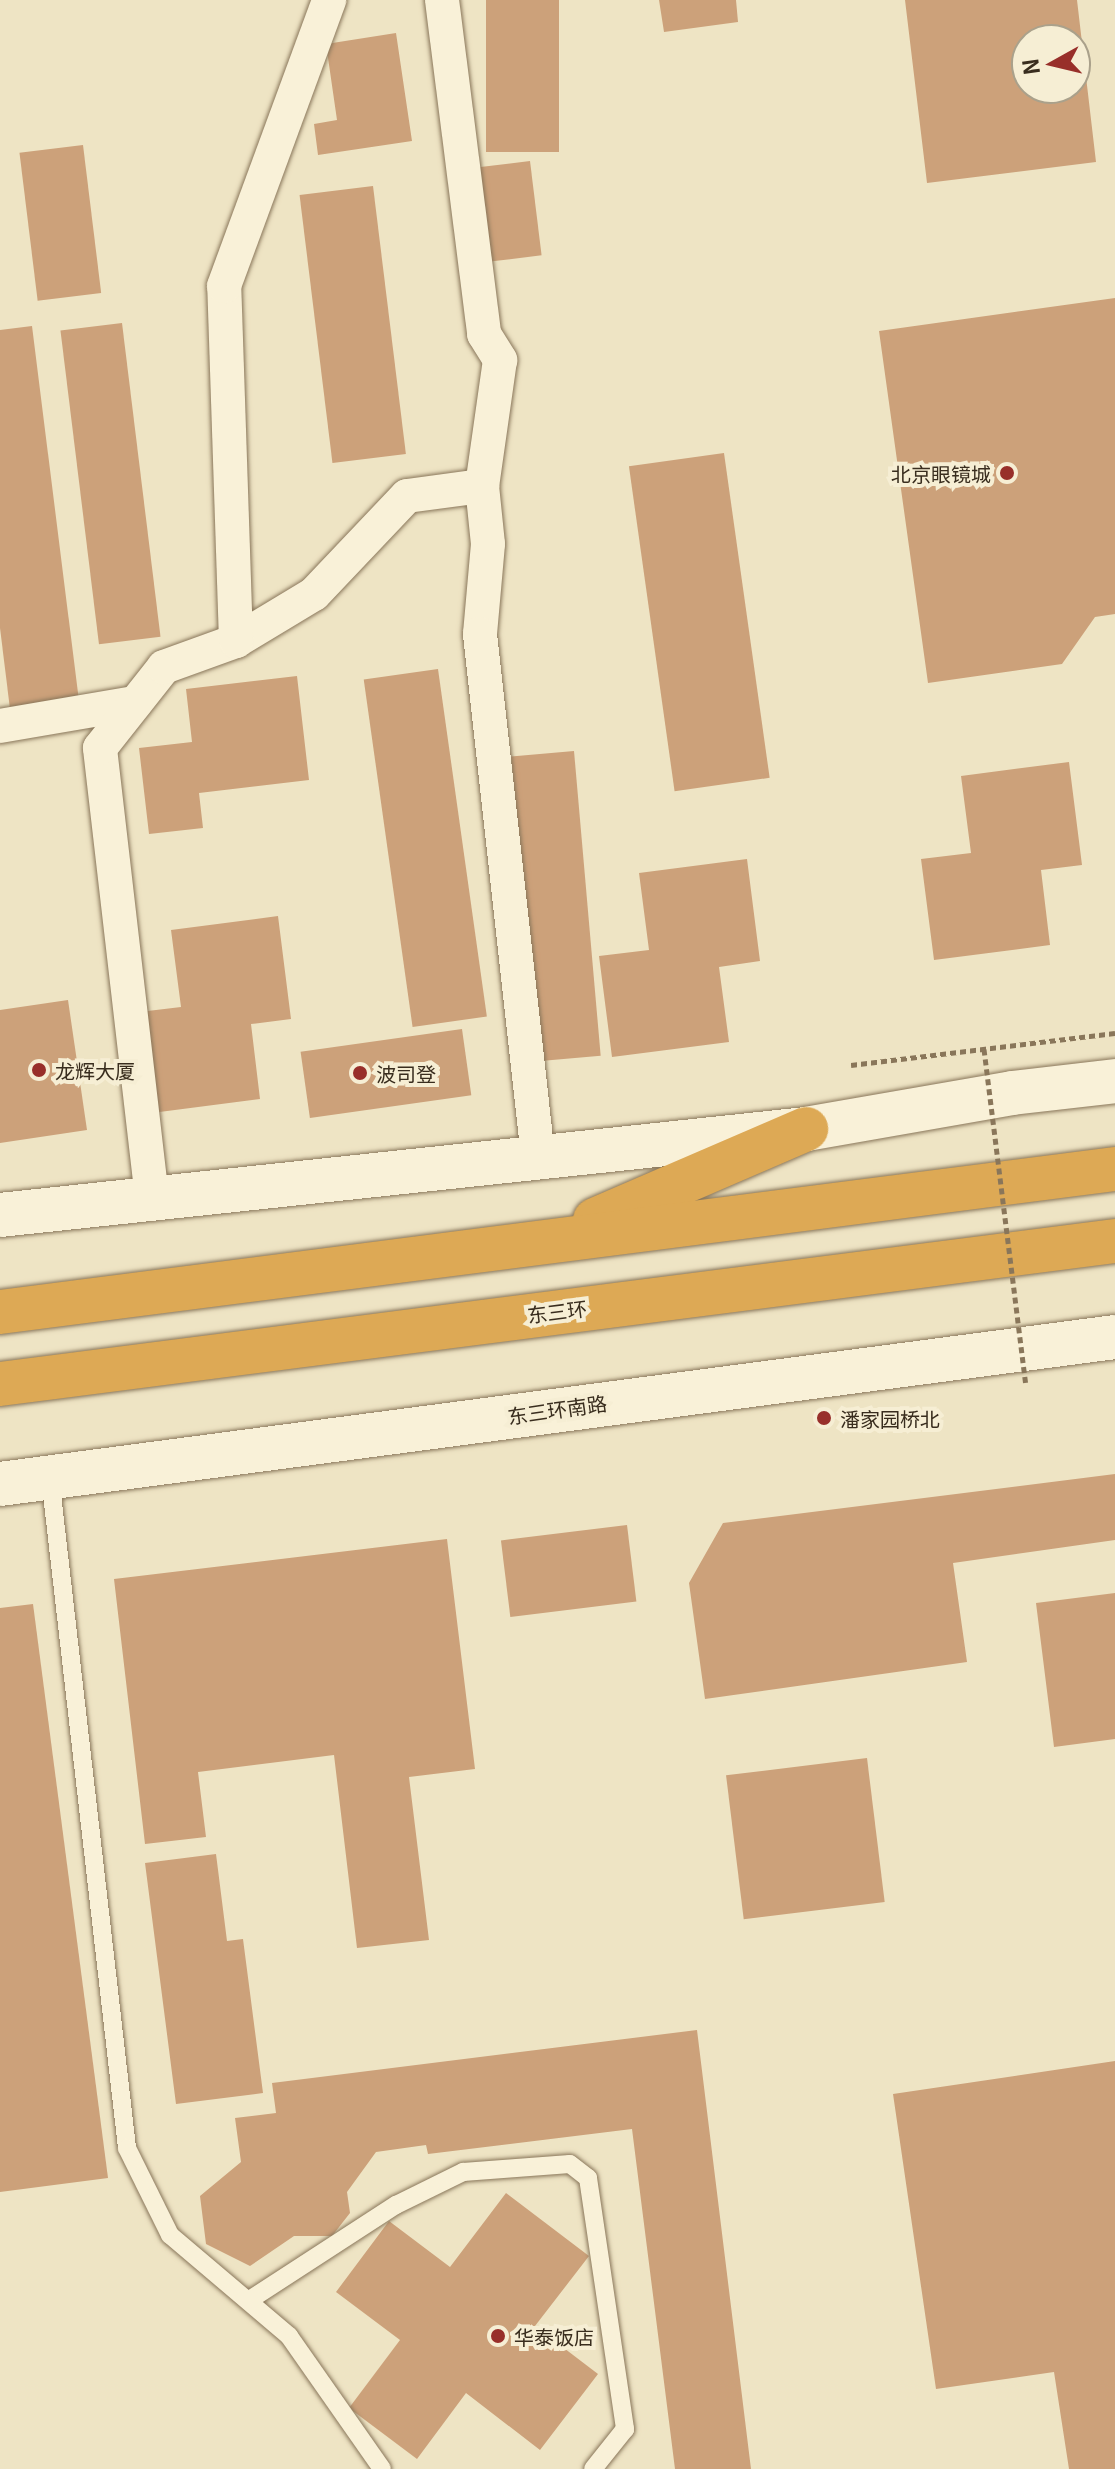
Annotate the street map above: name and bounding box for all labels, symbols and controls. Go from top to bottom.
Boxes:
north arrow [1011,24,1091,104]
text: N [1012,57,1046,77]
place label: 北京眼镜城 [891,461,991,485]
marker: 北京眼镜城 [998,464,1016,482]
place label: 龙辉大厦 [55,1058,135,1082]
marker: 龙辉大厦 [30,1061,48,1079]
place label: 波司登 [376,1061,436,1085]
marker: 波司登 [351,1064,369,1082]
street label: 东三环 [526,1295,588,1327]
street label: 东三环南路 [506,1390,608,1428]
place label: 潘家园桥北 [840,1406,940,1430]
marker: 潘家园桥北 [815,1409,833,1427]
place label: 华泰饭店 [514,2324,594,2348]
marker: 华泰饭店 [489,2327,507,2345]

